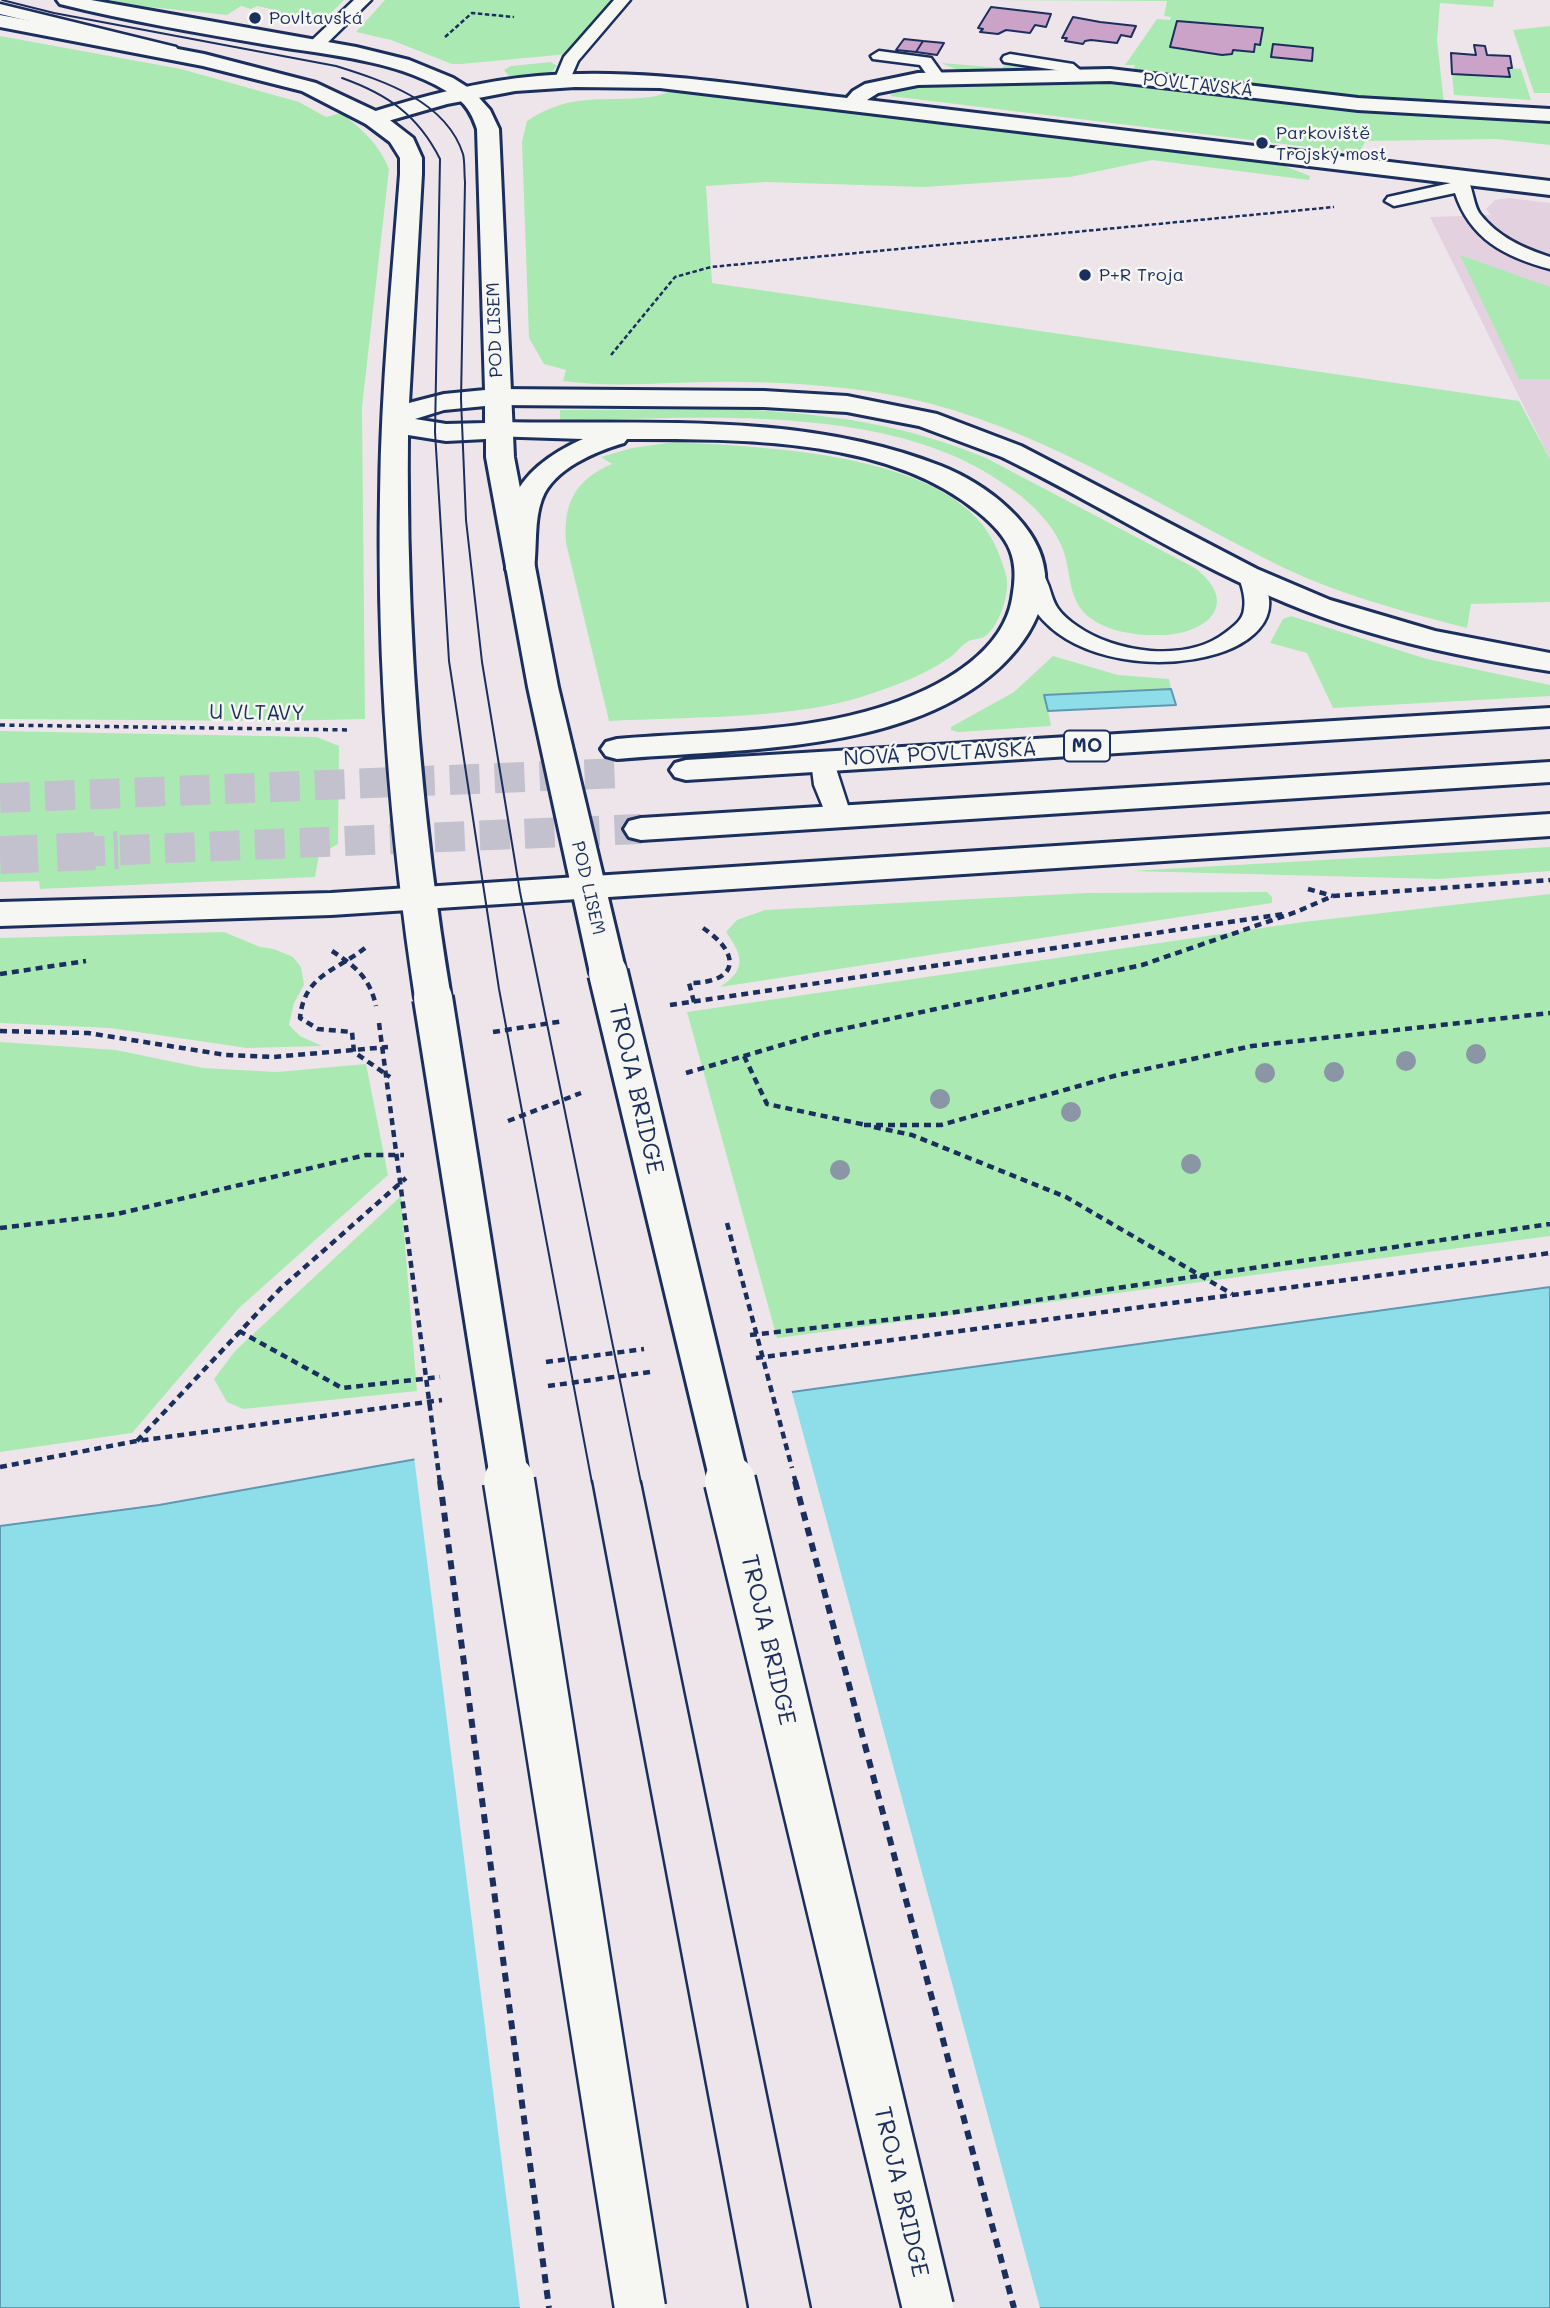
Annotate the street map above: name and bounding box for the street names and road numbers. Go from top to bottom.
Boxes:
street label: POVLTAVSKÁ [1142,68,1254,102]
street label: POD LISEM [483,282,507,378]
street label: U VLTAVY [209,700,305,726]
road number: MO [1064,730,1110,762]
street label: NOVÁ POVLTAVSKÁ [843,736,1037,772]
street label: POD LISEM [567,839,609,937]
street label: TROJA BRIDGE [602,1001,670,1177]
street label: TROJA BRIDGE [734,1552,802,1728]
street label: TROJA BRIDGE [867,2104,935,2280]

